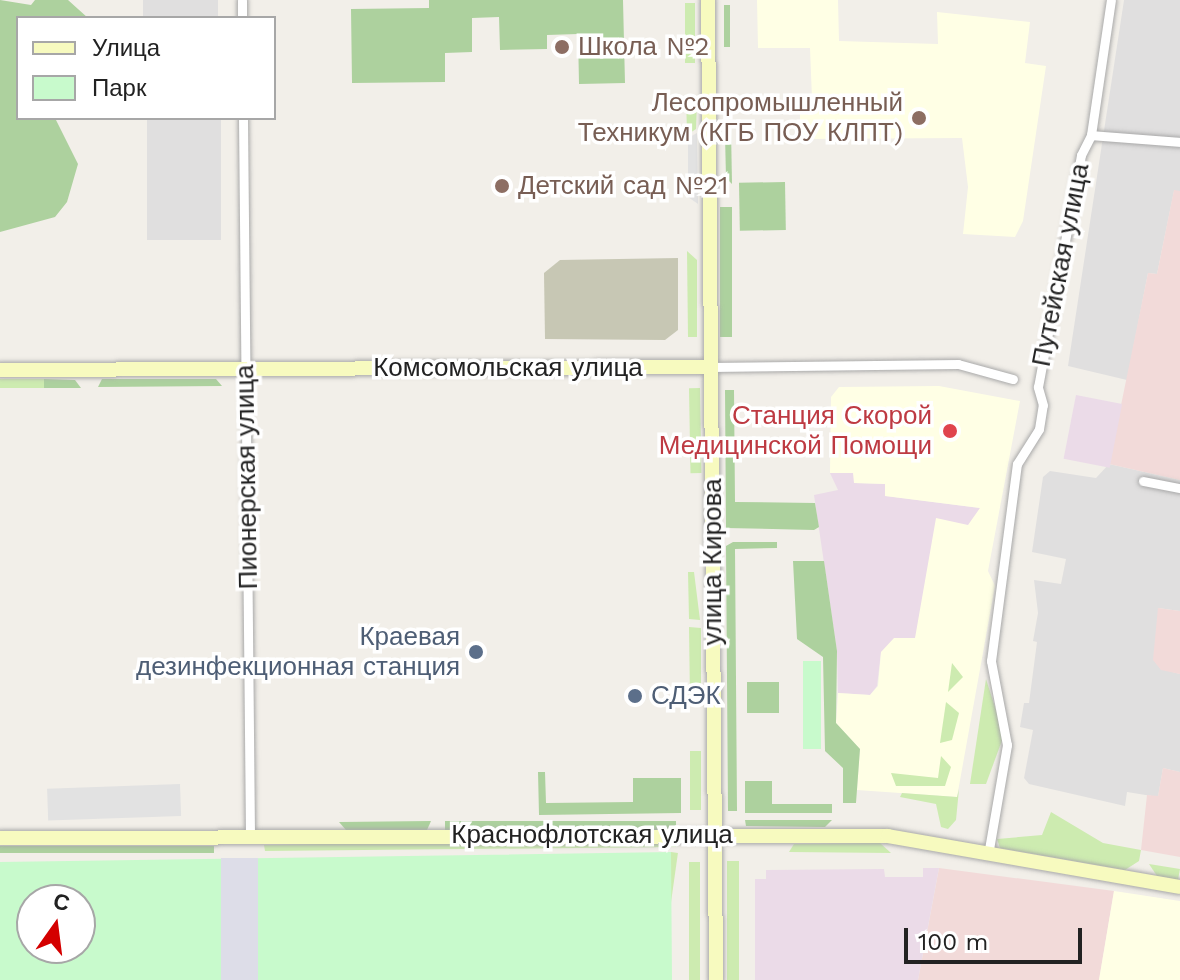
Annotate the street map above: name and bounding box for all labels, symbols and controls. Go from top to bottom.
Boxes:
legend [16,16,276,120]
place label: Школа №2 [578,31,709,63]
text: Улица [92,34,160,62]
marker: Школа №2 [553,38,571,56]
text: Парк [92,74,146,102]
place label: Лесопромышленный Техникум (КГБ ПОУ КЛПТ) [578,87,903,148]
marker: Лесопромышленный Техникум (КГБ ПОУ КЛПТ) [910,109,928,127]
street label: Путейская улица [1026,161,1096,369]
place label: Детский сад №21 [518,170,728,202]
marker: Детский сад №21 [493,177,511,195]
street label: Комсомольская улица [373,352,643,384]
street label: Пионерская улица [229,364,265,590]
place label: Станция Скорой Медицинской Помощи [659,400,932,462]
marker: Станция Скорой Медицинской Помощи [939,420,961,442]
street label: улица Кирова [697,479,729,645]
place label: Краевая дезинфекционная станция [136,621,460,682]
marker: Краевая дезинфекционная станция [467,643,485,661]
place label: СДЭК [651,680,721,712]
marker: СДЭК [626,687,644,705]
street label: Краснофлотская улица [451,819,733,851]
north arrow [16,884,96,964]
text: С [51,888,72,916]
scale bar [908,912,1086,962]
text: 100 m [918,928,988,956]

